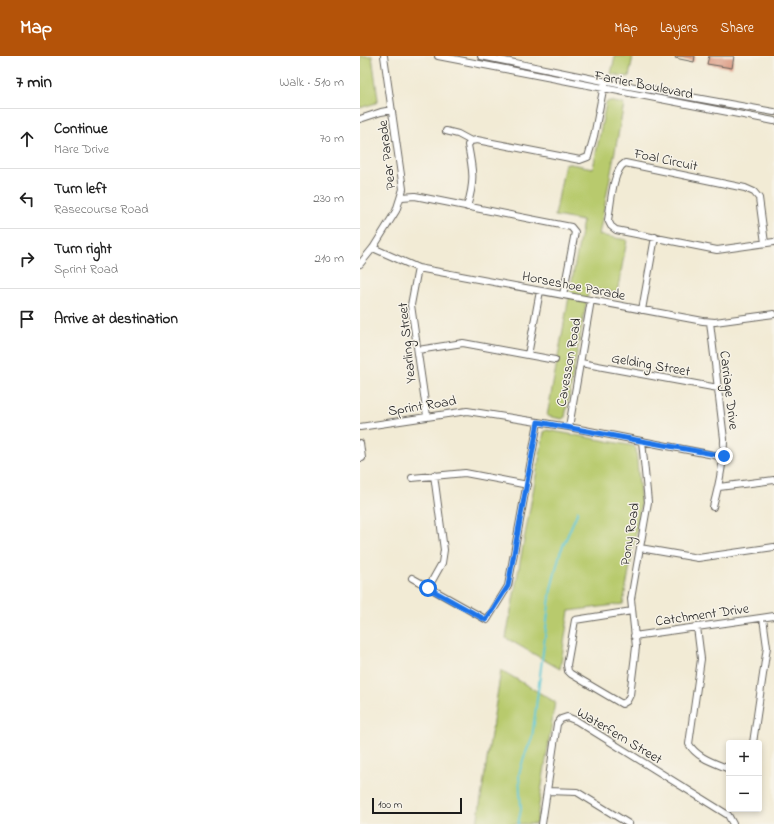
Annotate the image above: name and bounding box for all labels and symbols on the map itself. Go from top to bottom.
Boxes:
street label: Farrier Boulevard [591,65,695,105]
street label: Pear Parade [373,118,402,191]
street label: Foal Circuit [631,143,700,177]
street label: Horseshoe Parade [520,266,628,307]
street label: Yearling Street [393,301,423,384]
street label: Cavesson Road [551,316,588,408]
street label: Gelding Street [609,348,692,384]
street label: Carriage Drive [712,350,744,432]
street label: Sprint Road [387,391,458,422]
route end [715,447,733,465]
street label: Pony Road [615,501,647,567]
route start [419,579,437,597]
street label: Catchment Drive [654,598,751,632]
street label: Waterfern Street [572,702,666,770]
scale bar [372,796,462,815]

